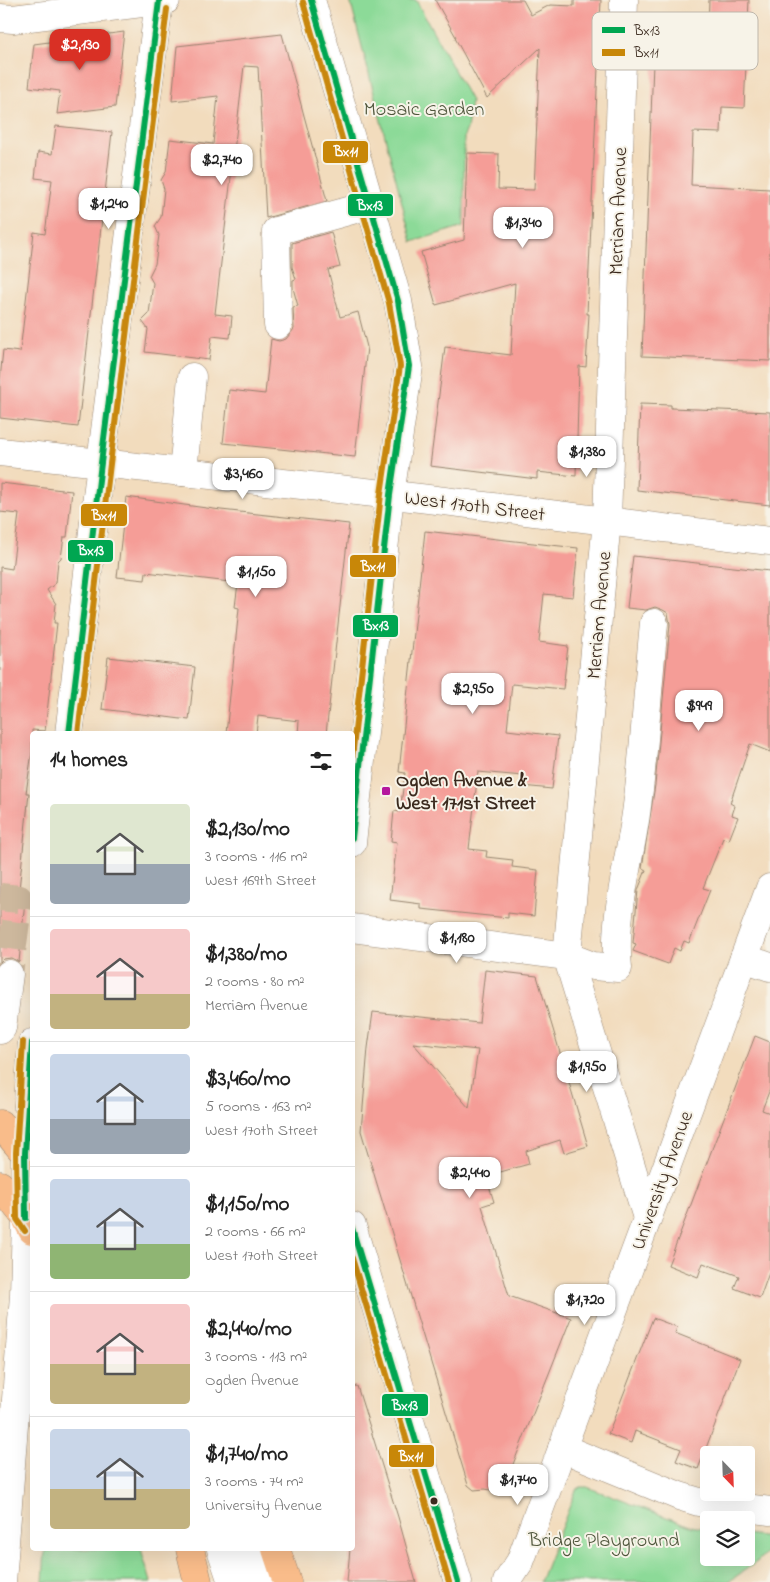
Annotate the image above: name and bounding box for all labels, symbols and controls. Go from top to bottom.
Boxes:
legend [592,12,758,70]
text: Bx13 [633,21,660,42]
pin: $2,130 [39,28,121,71]
text: $2,130 [61,33,100,57]
text: Bx11 [633,43,659,64]
park label: Mosaic Garden [364,96,484,125]
line badge: Bx11 [322,140,369,164]
text: Bx11 [333,142,359,163]
pin: $2,740 [181,144,263,186]
street label: Merriam Avenue [603,146,636,276]
text: $2,740 [202,148,242,172]
pin: $1,240 [68,188,150,230]
text: $1,240 [90,192,128,216]
line badge: Bx13 [347,193,394,217]
text: Bx13 [356,196,383,217]
pin: $1,340 [482,206,564,249]
text: $1,340 [504,211,542,235]
pin: $1,380 [546,436,628,478]
text: $1,380 [568,440,606,464]
pin: $3,460 [202,458,284,500]
text: $3,460 [223,462,263,486]
street label: West 170th Street [403,484,547,531]
line badge: Bx11 [80,503,128,527]
text: Bx11 [91,506,117,527]
line badge: Bx13 [67,539,114,563]
text: Bx13 [77,541,104,562]
street label: Merriam Avenue [580,550,621,680]
line badge: Bx11 [349,554,397,578]
pin: $1,150 [215,556,297,598]
text: Bx11 [360,557,386,578]
text: $1,150 [237,560,275,584]
line badge: Bx13 [352,614,399,638]
text: Bx13 [362,616,389,637]
pin: $2,950 [432,672,514,715]
text: $2,950 [452,677,494,701]
pin: $949 [669,690,729,732]
text: $949 [686,694,712,718]
text: 14 homes [50,746,128,776]
icon: filters [307,747,335,775]
place label: Ogden Avenue & West 171st Street [396,767,536,819]
marker: Ogden Avenue & West 171st Street [380,785,392,797]
text: $2,130/mo [205,815,290,845]
icon: home [90,824,150,884]
text: 3 rooms · 116 m² [205,845,308,869]
text: West 169th Street [205,869,316,893]
pin: $1,180 [416,922,498,964]
text: $1,180 [439,926,475,950]
text: $1,380/mo [205,940,287,970]
icon: home [90,949,150,1009]
text: 2 rooms · 80 m² [205,970,305,994]
text: Merriam Avenue [205,994,308,1018]
pin: $1,950 [546,1050,628,1093]
text: $1,950 [568,1055,606,1079]
text: $3,460/mo [205,1065,291,1095]
icon: home [90,1074,150,1134]
text: 5 rooms · 163 m² [205,1095,312,1119]
street label: University Avenue [625,1107,702,1254]
text: West 170th Street [205,1119,318,1143]
pin: $2,440 [429,1156,511,1199]
text: $2,440 [450,1161,490,1185]
text: $1,150/mo [205,1190,289,1220]
icon: home [90,1199,150,1259]
text: 2 rooms · 66 m² [205,1220,306,1244]
text: West 170th Street [205,1244,318,1268]
pin: $1,720 [544,1284,626,1326]
text: $1,720 [566,1288,604,1312]
text: $2,440/mo [205,1315,292,1345]
icon: home [90,1324,150,1384]
text: 3 rooms · 113 m² [205,1345,307,1369]
text: Ogden Avenue [205,1369,299,1393]
line badge: Bx13 [381,1393,429,1417]
text: Bx13 [391,1396,418,1417]
text: $1,740/mo [205,1440,288,1470]
line badge: Bx11 [388,1444,435,1468]
north arrow [700,1446,755,1501]
map controls [700,1446,755,1566]
text: Bx11 [398,1447,424,1468]
icon: home [90,1449,150,1509]
pin: $1,740 [477,1464,559,1506]
text: $1,740 [499,1468,537,1492]
text: 3 rooms · 74 m² [205,1470,304,1494]
text: University Avenue [205,1494,322,1518]
unlabelled marker [429,1496,439,1506]
button: layers [700,1511,755,1566]
park label: Bridge Playground [527,1527,680,1557]

